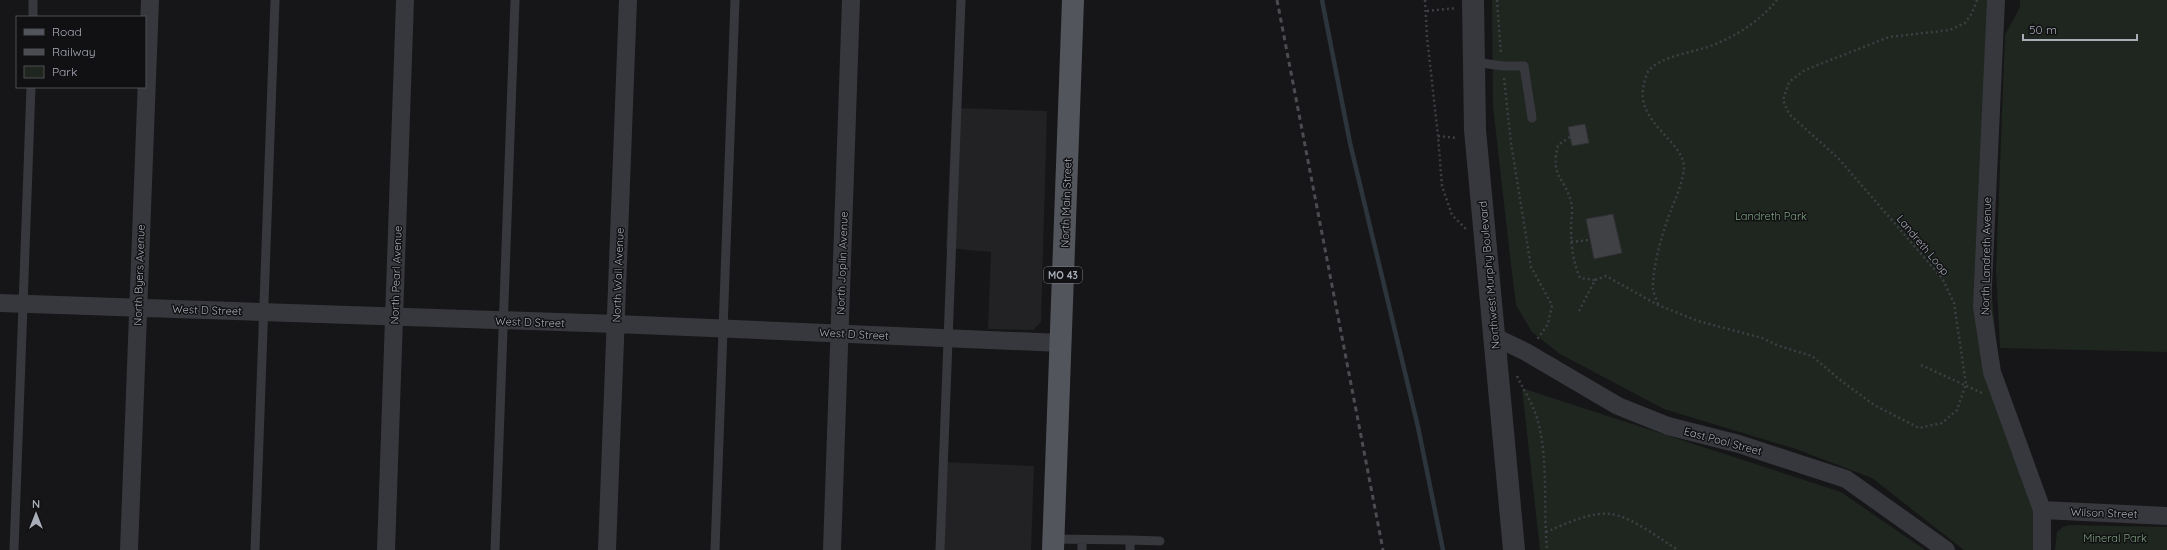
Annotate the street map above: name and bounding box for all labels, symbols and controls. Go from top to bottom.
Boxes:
legend [16,16,146,88]
scale bar [2023,16,2137,42]
text: 50 m [2029,22,2057,37]
text: Road [52,24,82,39]
text: Railway [52,44,96,59]
text: Park [52,64,77,79]
street label: North Main Street [1057,158,1075,248]
street label: North Landreth Avenue [1978,197,1994,315]
street label: Northwest Murphy Boulevard [1476,200,1502,350]
park label: Landreth Park [1735,209,1807,223]
street label: North Joplin Avenue [833,211,851,315]
street label: Landreth Loop [1894,212,1953,278]
street label: North Byers Avenue [130,224,148,326]
street label: North Pearl Avenue [387,225,405,325]
street label: North Wall Avenue [609,227,627,323]
road number: MO 43 [1044,267,1082,283]
street label: West D Street [172,302,242,318]
street label: West D Street [495,314,565,330]
street label: West D Street [819,325,889,343]
street label: East Pool Street [1682,424,1764,458]
north arrow [16,494,56,534]
text: N [32,497,40,511]
street label: Wilson Street [2070,505,2138,521]
park label: Mineral Park [2083,531,2147,545]

